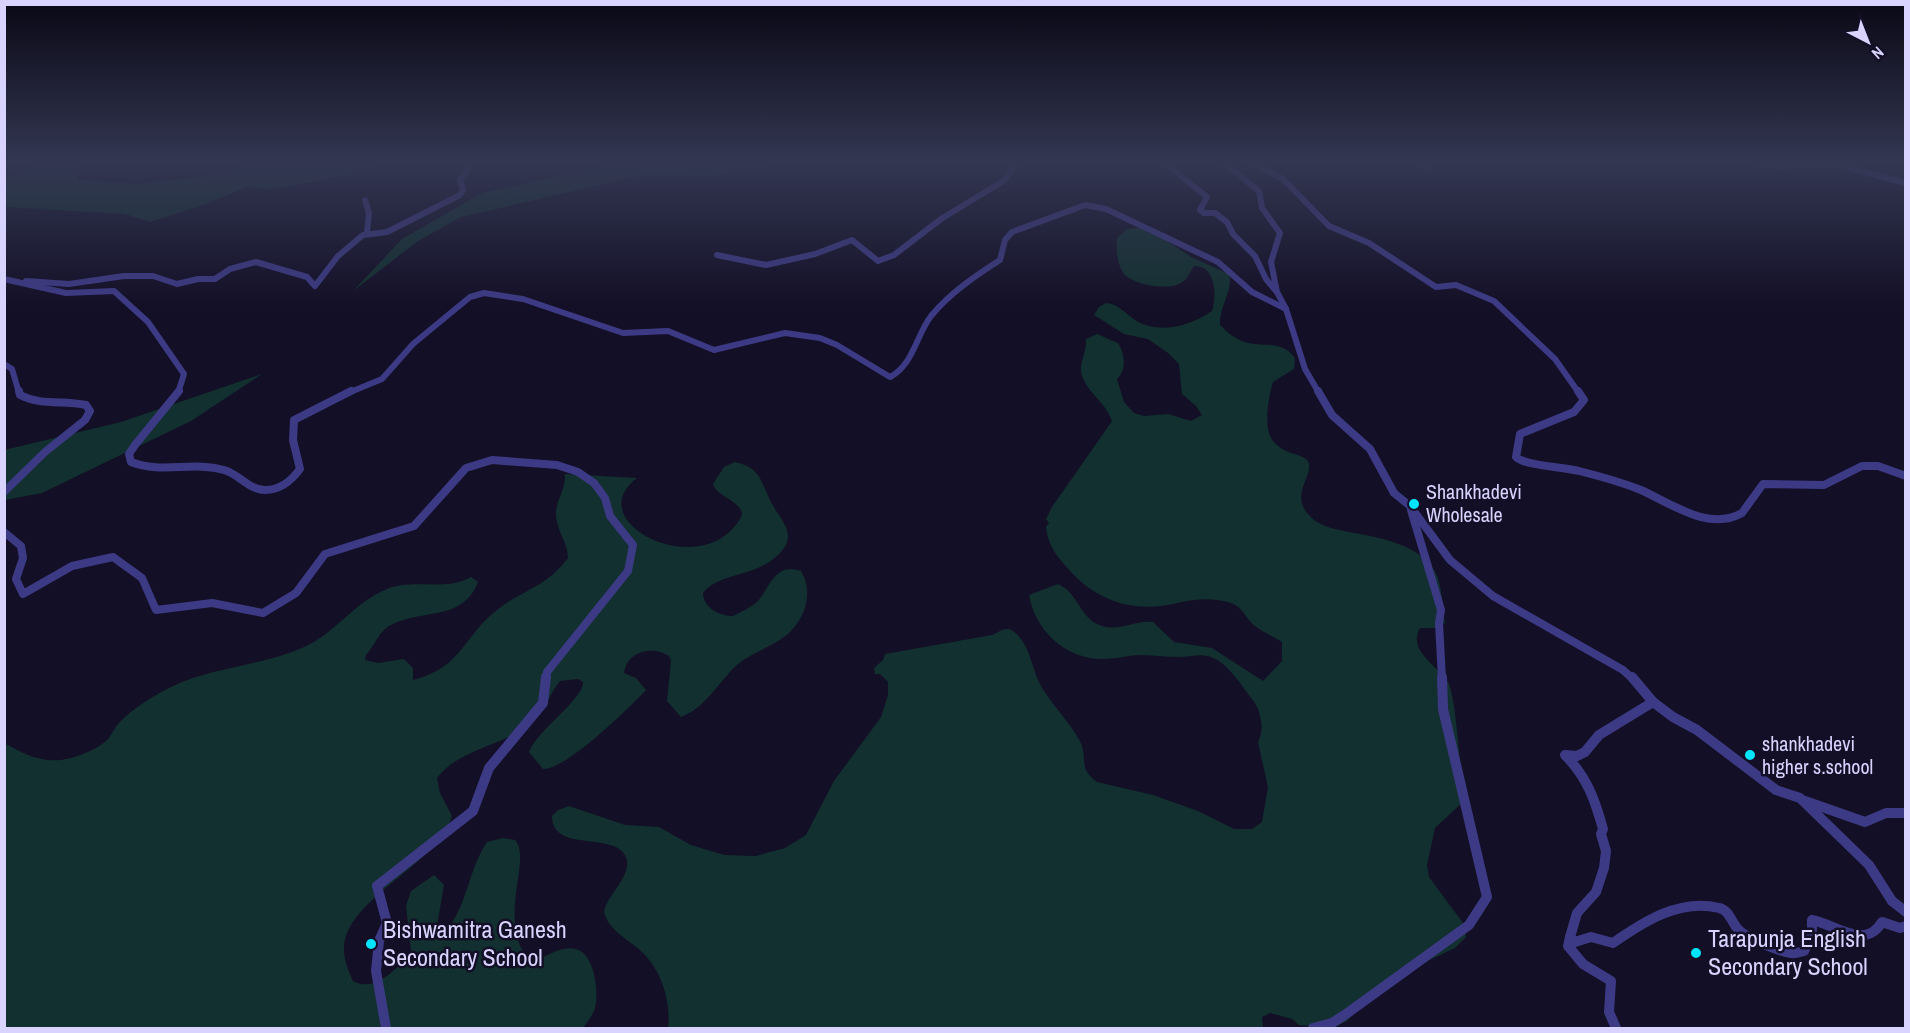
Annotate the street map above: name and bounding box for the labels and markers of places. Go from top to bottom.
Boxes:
place label: Shankhadevi Wholesale [1426,478,1522,528]
marker: Shankhadevi Wholesale [1407,497,1421,511]
place label: shankhadevi higher s.school [1762,730,1873,780]
marker: shankhadevi higher s.school [1743,748,1757,762]
place label: Bishwamitra Ganesh Secondary School [383,913,567,973]
place label: Tarapunja English Secondary School [1708,922,1868,982]
marker: Bishwamitra Ganesh Secondary School [364,937,378,951]
marker: Tarapunja English Secondary School [1689,946,1703,960]

